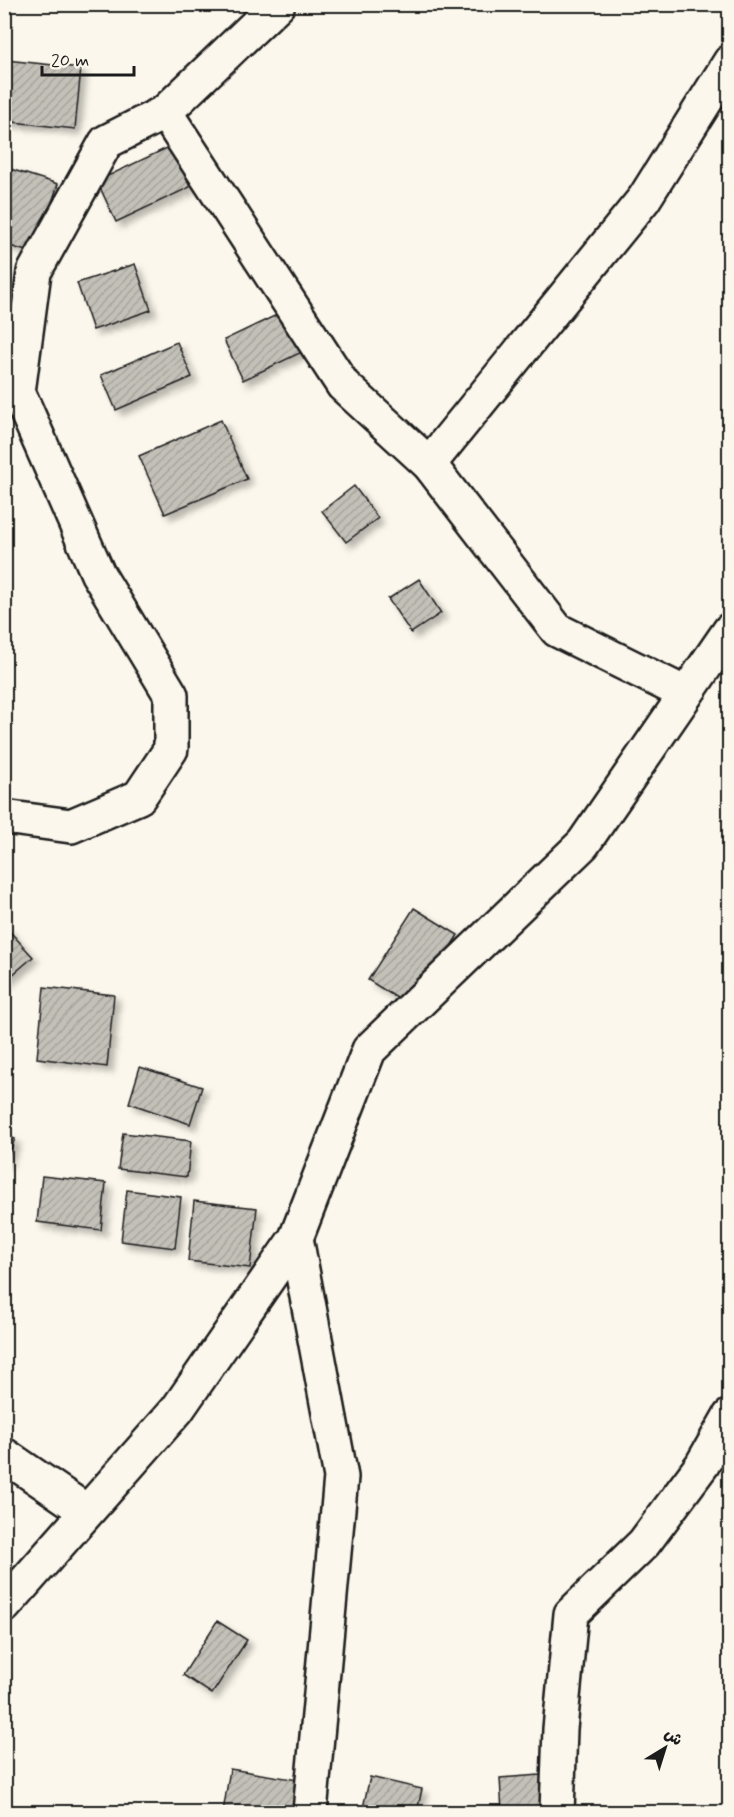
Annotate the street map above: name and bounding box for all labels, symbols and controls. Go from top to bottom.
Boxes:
scale bar [42,39,134,77]
text: 20 m [51,49,89,73]
north arrow [635,1718,695,1778]
text: ش [660,1724,687,1751]

